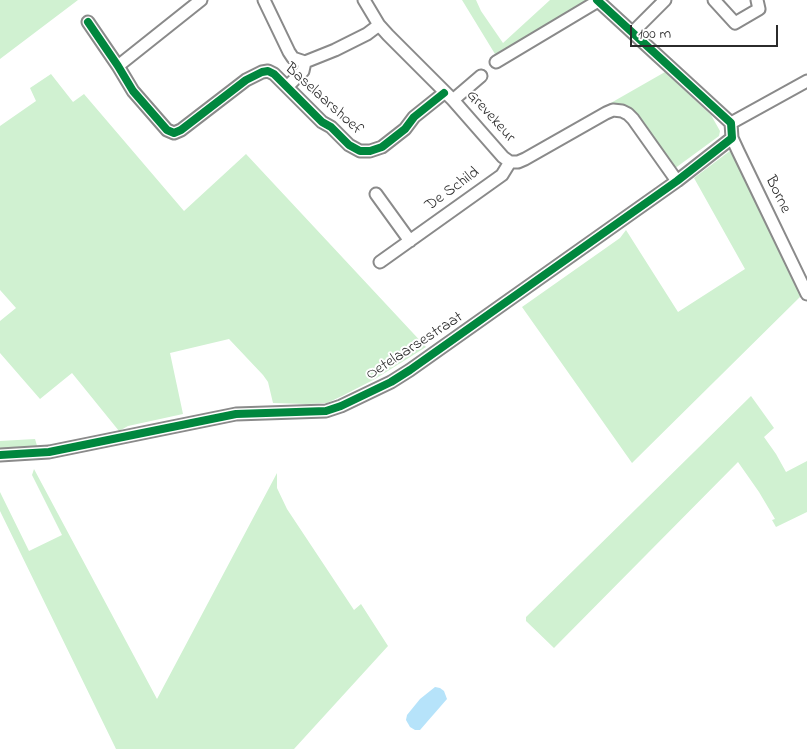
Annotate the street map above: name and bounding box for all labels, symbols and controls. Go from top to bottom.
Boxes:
scale bar [632,15,780,47]
text: 100 m [638,23,671,45]
street label: Baselaarshoef [280,60,366,140]
street label: Grevekeur [461,87,519,147]
street label: De Schild [422,164,484,216]
street label: Borne [760,173,794,217]
street label: Oetelaarsestraat [363,309,467,385]

